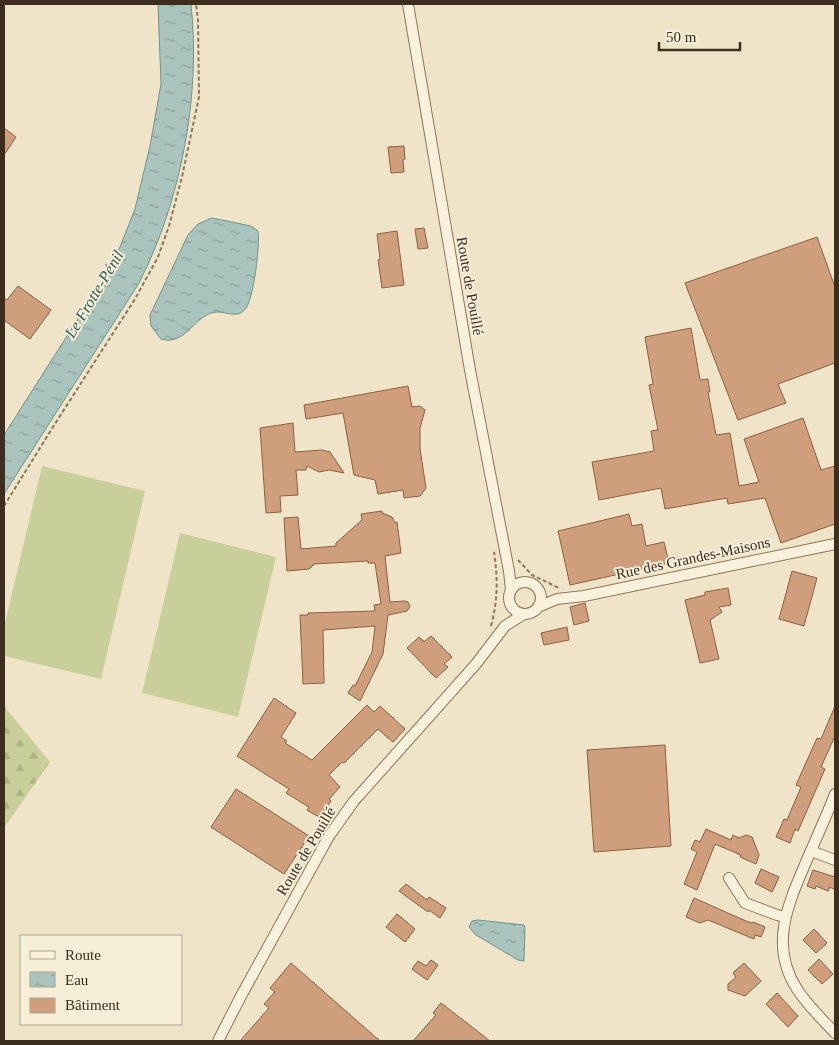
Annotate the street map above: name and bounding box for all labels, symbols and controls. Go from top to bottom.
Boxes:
scale bar [659,20,740,52]
text: 50 m [666,29,697,45]
street label: Route de Pouillé [453,235,487,337]
water label: Le Frotte-Pénil [61,247,127,341]
street label: Rue des Grandes-Maisons [614,534,772,582]
street label: Route de Pouillé [273,804,339,898]
legend [20,935,182,1025]
text: Route [65,947,101,963]
text: Eau [65,972,89,988]
text: Bâtiment [65,997,121,1013]

